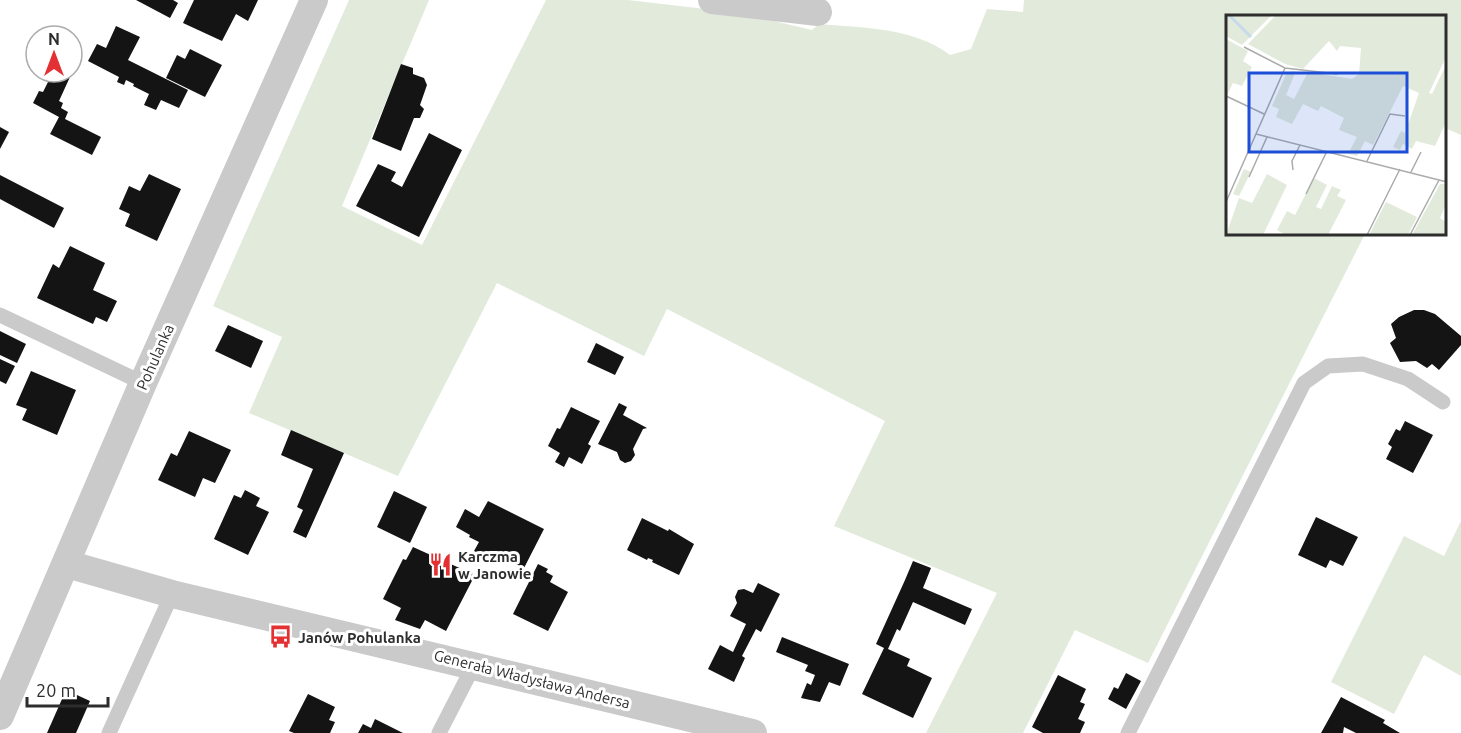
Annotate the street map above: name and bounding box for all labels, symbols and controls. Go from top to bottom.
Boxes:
inset map [1226,15,1446,236]
north arrow [24,24,84,84]
text: N [48,30,60,48]
street label: Pohulanka [133,321,177,393]
place label: Karczma w Janowie [458,548,531,582]
restaurant icon: Karczma w Janowie [427,552,453,578]
bus stop icon: Janów Pohulanka [267,624,293,650]
place label: Janów Pohulanka [298,629,421,646]
street label: Generała Władysława Andersa [432,646,632,712]
scale bar [27,670,108,708]
text: 20 m [36,680,76,700]

